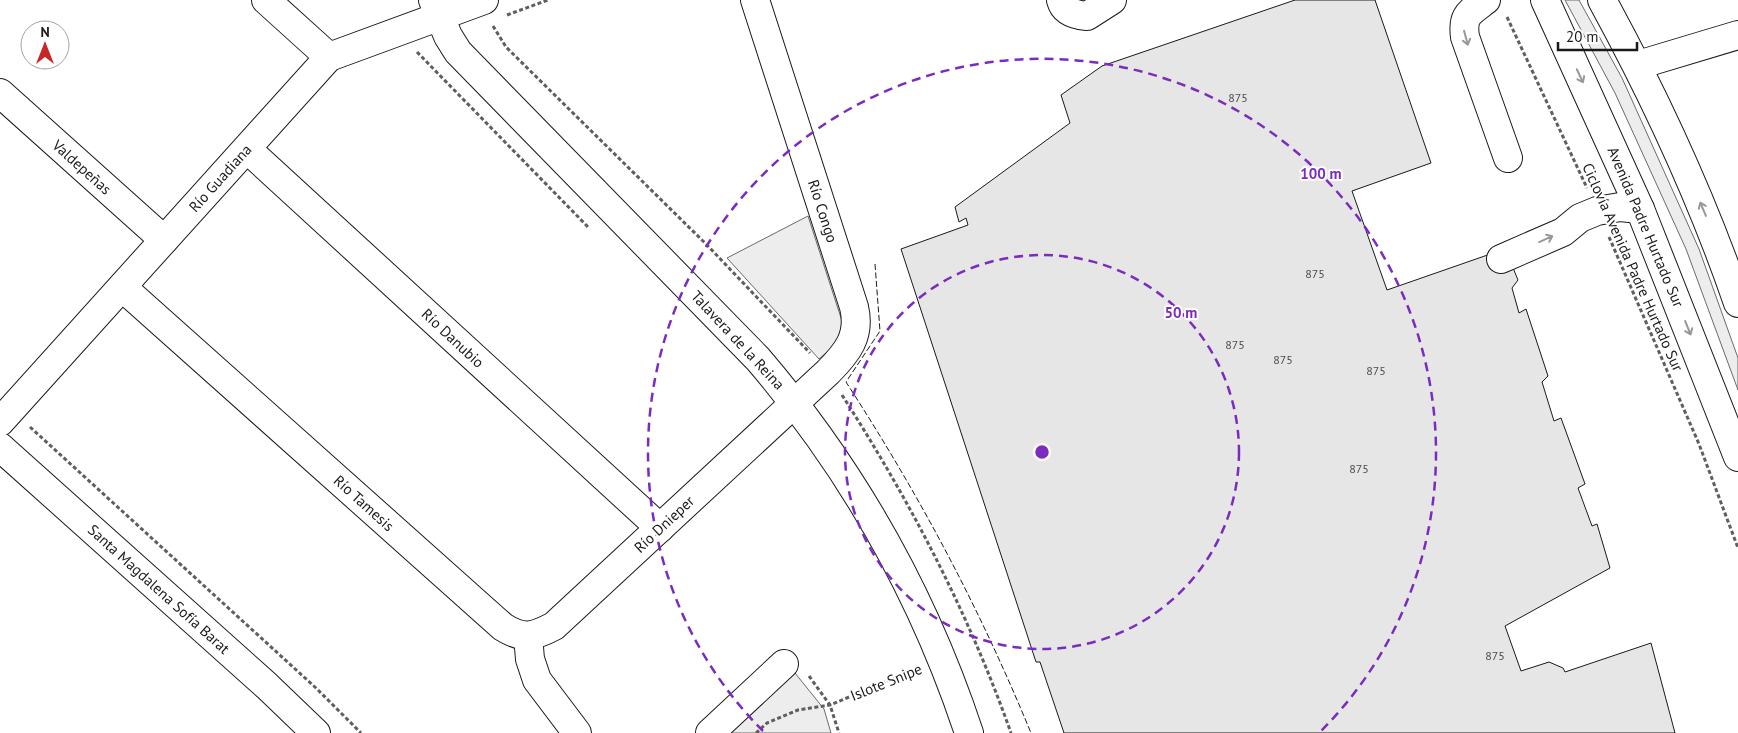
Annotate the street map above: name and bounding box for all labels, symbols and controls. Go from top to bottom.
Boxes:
north arrow [20,20,70,70]
scale bar [1558,20,1637,52]
text: N [40,23,50,41]
text: 20 m [1566,27,1599,46]
one-way arrow [1462,30,1472,46]
one-way arrow [1576,68,1585,83]
house number: 875 [1228,90,1248,105]
street label: Valdepeñas [48,135,115,198]
street label: Río Guadiana [185,140,255,216]
street label: Avenida Padre Hurtado Sur [1604,144,1688,310]
street label: Ciclovía Avenida Padre Hurtado Sur [1578,160,1688,374]
text: 100 m [1300,164,1342,183]
street label: Río Congo [804,177,842,245]
one-way arrow [1697,202,1707,217]
one-way arrow [1538,234,1553,244]
house number: 875 [1305,266,1325,281]
street label: Talavera de la Reina [687,287,789,393]
text: 50 m [1165,303,1197,322]
street label: Río Danubio [418,304,488,372]
one-way arrow [1684,319,1693,335]
house number: 875 [1225,337,1245,352]
house number: 875 [1273,352,1293,367]
house number: 875 [1366,363,1386,378]
centre of rings [1033,443,1051,461]
house number: 875 [1349,461,1369,476]
street label: Río Tamesis [330,471,398,535]
street label: Río Dnieper [630,491,698,557]
street label: Santa Magdalena Sofía Barat [84,520,234,658]
house number: 875 [1485,648,1505,663]
street label: Islote Snipe [847,659,925,705]

